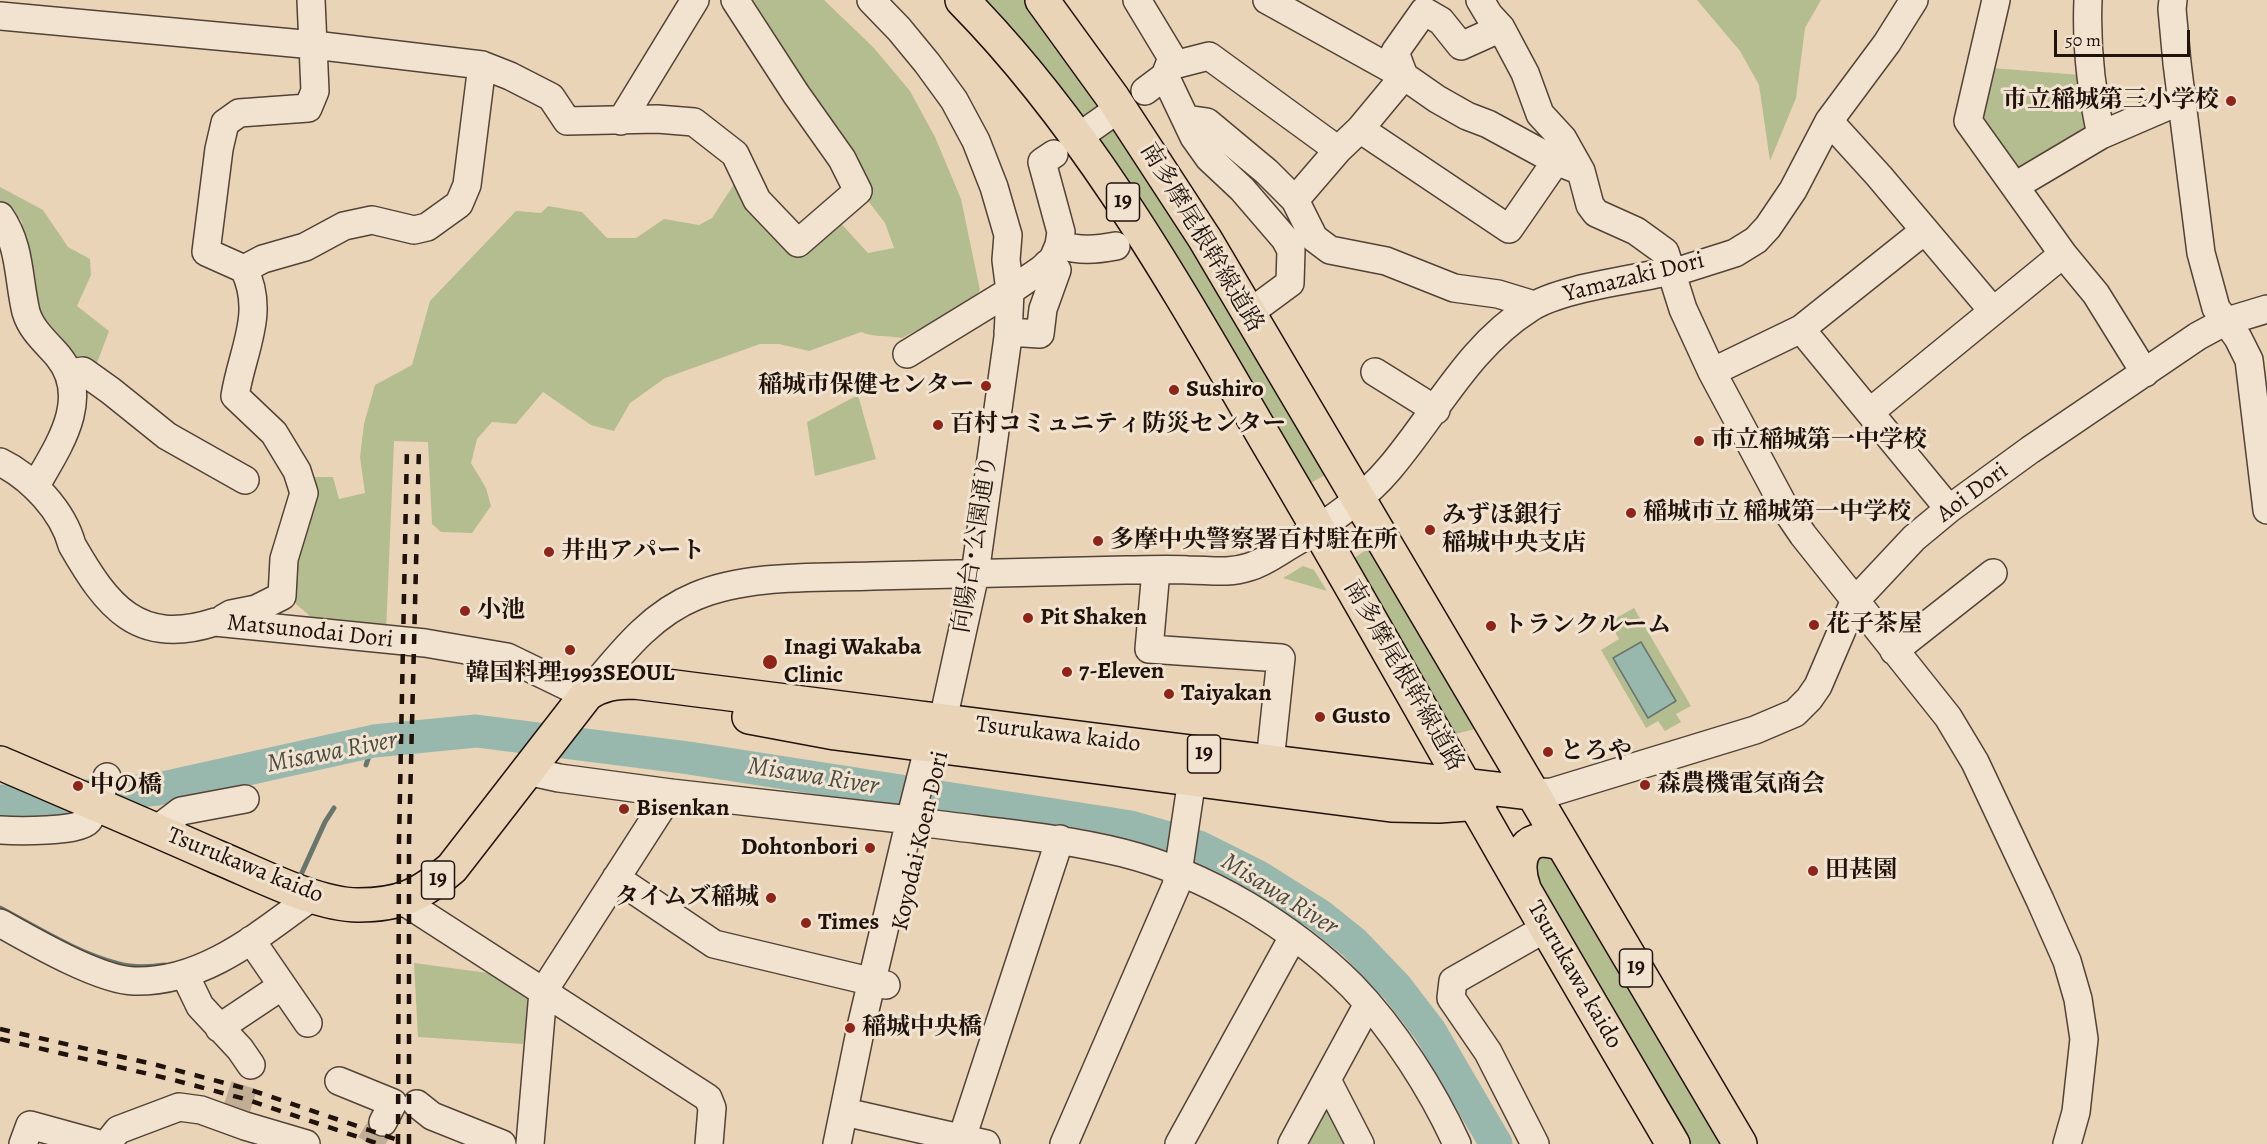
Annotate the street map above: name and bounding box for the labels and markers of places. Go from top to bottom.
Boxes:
place label: 市立稲城第三小学校 [2003,87,2219,115]
marker: 市立稲城第三小学校 [2224,94,2238,108]
place label: 稲城市保健センター [758,372,974,400]
place label: Sushiro [1186,376,1264,404]
marker: 稲城市保健センター [979,379,993,393]
marker: Sushiro [1167,383,1181,397]
place label: 百村コミュニティ防災センター [950,411,1286,439]
marker: 百村コミュニティ防災センター [931,418,945,432]
place label: 市立稲城第一中学校 [1711,427,1927,455]
marker: 市立稲城第一中学校 [1692,434,1706,448]
place label: 稲城市立 稲城第一中学校 [1643,499,1911,527]
place label: みずほ銀行 稲城中央支店 [1442,502,1586,558]
marker: 稲城市立 稲城第一中学校 [1624,506,1638,520]
marker: みずほ銀行 稲城中央支店 [1423,523,1437,537]
place label: 多摩中央警察署百村駐在所 [1110,527,1398,555]
marker: 多摩中央警察署百村駐在所 [1091,534,1105,548]
place label: 井出アパート [561,538,705,566]
marker: 井出アパート [542,545,556,559]
place label: 小池 [477,597,525,625]
marker: 小池 [458,604,472,618]
place label: Pit Shaken [1040,604,1147,632]
marker: Pit Shaken [1021,611,1035,625]
place label: 花子茶屋 [1826,611,1922,639]
place label: トランクルーム [1503,612,1671,640]
marker: 花子茶屋 [1807,618,1821,632]
marker: トランクルーム [1484,619,1498,633]
place label: Inagi Wakaba Clinic [784,634,922,690]
marker: 韓国料理1993SEOUL [563,643,577,657]
marker: Inagi Wakaba Clinic [761,653,779,671]
place label: 7-Eleven [1079,658,1164,686]
place label: 韓国料理1993SEOUL [466,660,674,688]
marker: 7-Eleven [1060,665,1074,679]
place label: Taiyakan [1181,680,1272,708]
marker: Taiyakan [1162,687,1176,701]
place label: Gusto [1332,703,1391,731]
marker: Gusto [1313,710,1327,724]
place label: とろや [1560,738,1632,766]
marker: とろや [1541,745,1555,759]
place label: 森農機電気商会 [1657,771,1825,799]
place label: 中の橋 [90,772,162,800]
marker: 森農機電気商会 [1638,778,1652,792]
marker: 中の橋 [71,779,85,793]
place label: Bisenkan [636,795,729,823]
marker: Bisenkan [617,802,631,816]
place label: Dohtonbori [741,834,858,862]
marker: Dohtonbori [863,841,877,855]
place label: 田甚園 [1825,857,1897,885]
marker: 田甚園 [1806,864,1820,878]
place label: タイムズ稲城 [615,884,759,912]
marker: タイムズ稲城 [764,891,778,905]
place label: Times [818,909,879,937]
marker: Times [799,916,813,930]
place label: 稲城中央橋 [862,1014,982,1042]
marker: 稲城中央橋 [843,1021,857,1035]

